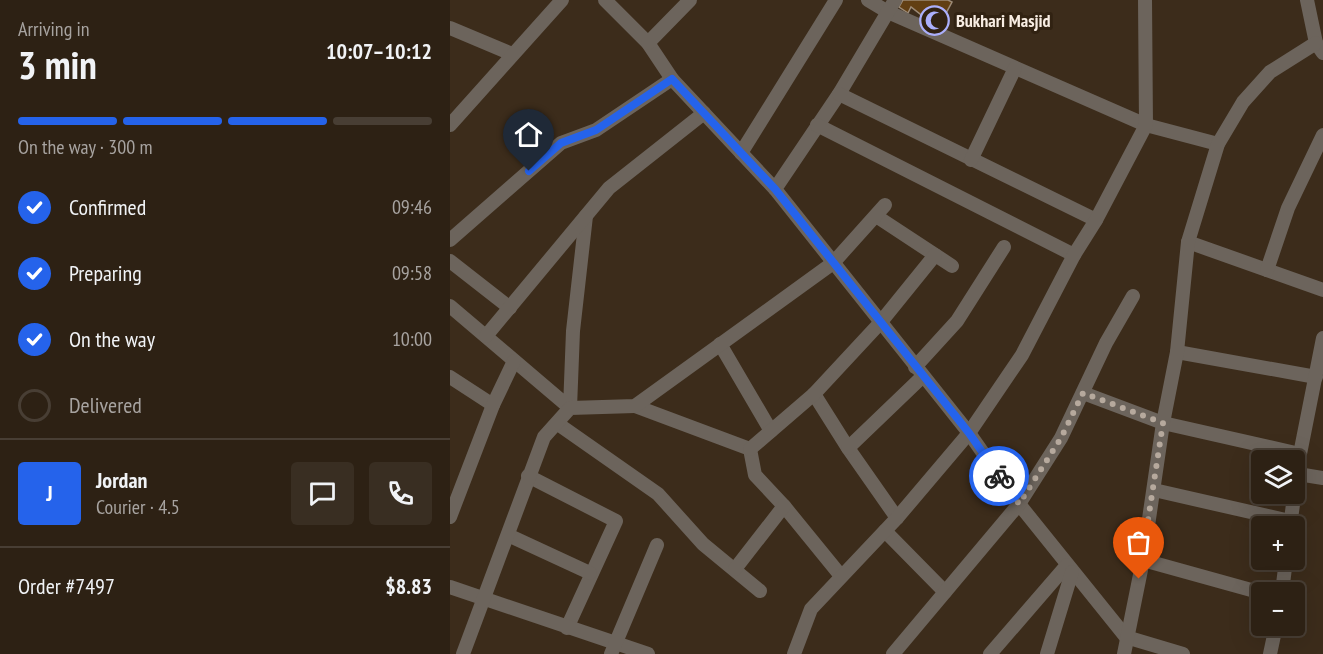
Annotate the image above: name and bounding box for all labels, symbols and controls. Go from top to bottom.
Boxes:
mosque icon: Bukhari Masjid [919,5,951,37]
place label: Bukhari Masjid [956,9,1051,32]
text: Arriving in [18,16,90,42]
text: 10:07–10:12 [326,37,432,65]
text: 3 min [18,39,97,90]
pin [503,109,554,171]
icon: home [512,118,545,151]
text: On the way · 300 m [18,134,153,160]
icon: check [18,191,51,224]
text: Confirmed [69,193,146,221]
text: 09:46 [392,194,432,220]
icon: check [18,257,51,290]
text: Preparing [69,259,142,287]
text: 09:58 [392,260,432,286]
icon: check [18,323,51,356]
text: On the way [69,325,155,353]
text: 10:00 [392,326,432,352]
text: Delivered [69,391,142,419]
courier [969,446,1029,506]
map controls [1251,450,1305,636]
button: layers [1251,450,1305,504]
icon: bike [983,460,1016,493]
button: chat [291,462,354,525]
button: phone [369,462,432,525]
text: Jordan [96,466,147,494]
text: J [46,479,53,507]
text: Courier · 4.5 [96,494,180,520]
button: + [1251,516,1305,570]
pin [1113,517,1164,579]
icon: bag [1122,526,1155,559]
text: Order #7497 [18,572,115,600]
text: $8.83 [385,572,432,600]
button: − [1251,582,1305,636]

